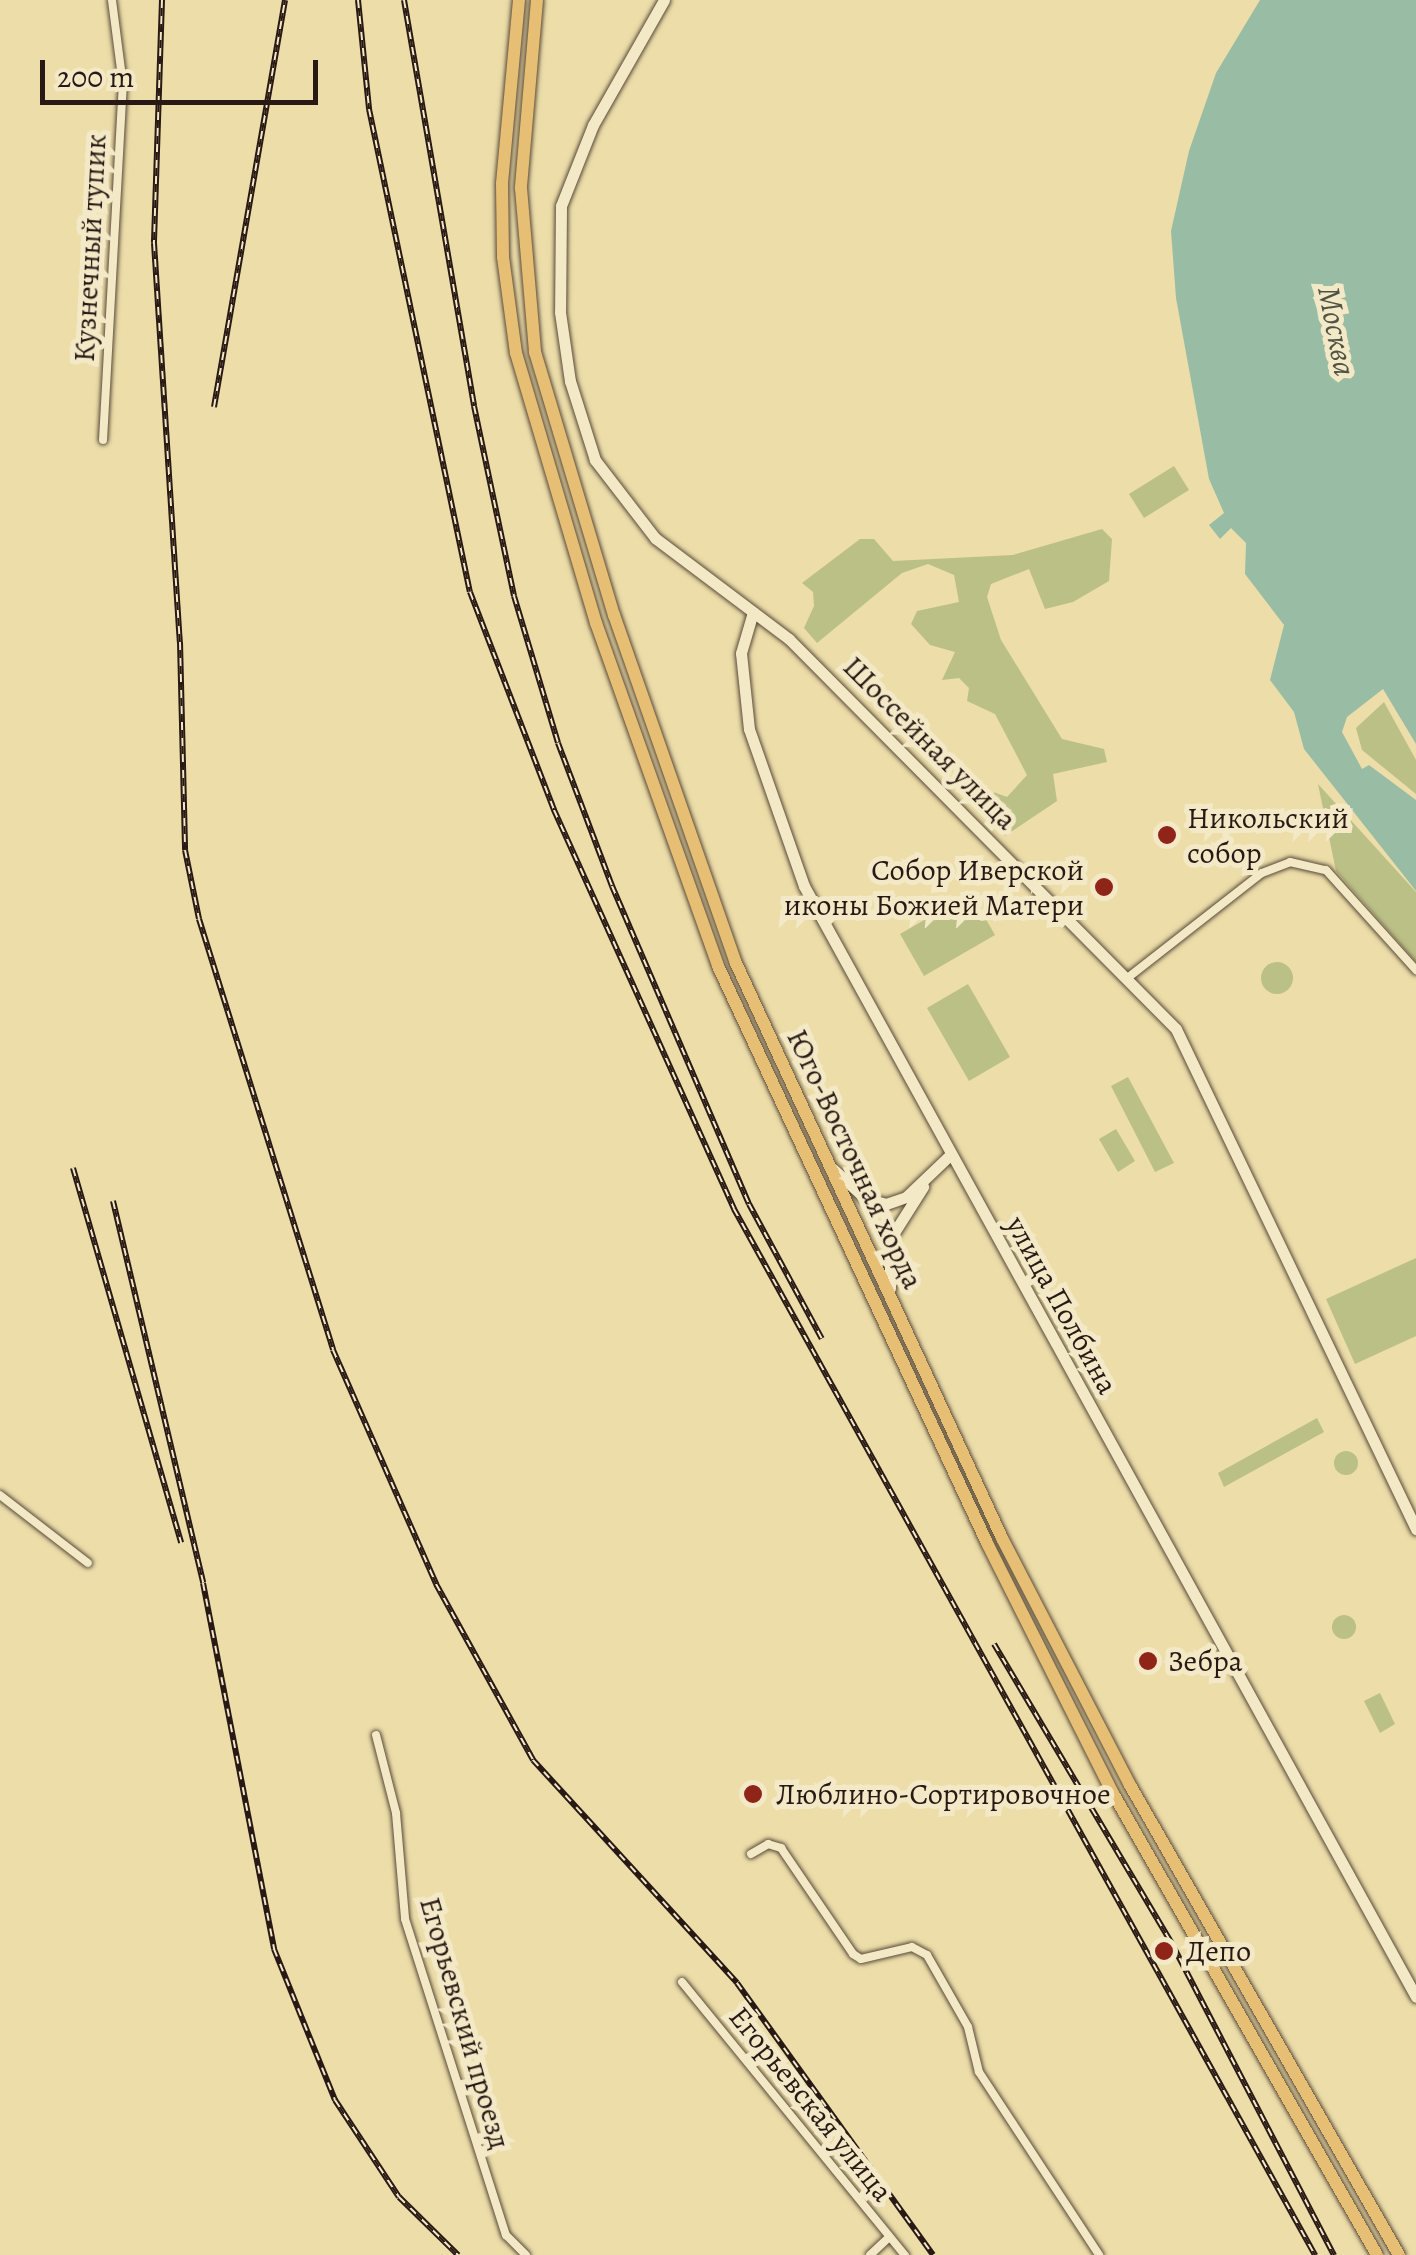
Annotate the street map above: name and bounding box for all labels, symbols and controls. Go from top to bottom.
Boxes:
scale bar [45,40,322,102]
text: 200 m [57,57,134,97]
street label: Кузнечный тупик [66,133,114,363]
water label: Москва [1309,283,1365,379]
street label: Шоссейная улица [836,649,1024,837]
place label: Никольский собор [1187,800,1349,870]
marker: Никольский собор [1156,824,1178,846]
place label: Собор Иверской иконы Божией Матери [784,852,1084,922]
marker: Собор Иверской иконы Божией Матери [1093,876,1115,898]
street label: Юго-Восточная хорда [779,1024,931,1294]
street label: улица Полбина [998,1210,1126,1400]
place label: Зебра [1168,1643,1243,1679]
marker: Зебра [1137,1650,1159,1672]
place label: Люблино-Сортировочное [776,1776,1111,1812]
marker: Люблино-Сортировочное [740,1781,766,1807]
street label: Егорьевский проезд [412,1893,518,2153]
place label: Депо [1186,1933,1251,1969]
marker: Депо [1151,1938,1177,1964]
street label: Егорьевская улица [721,1999,901,2209]

